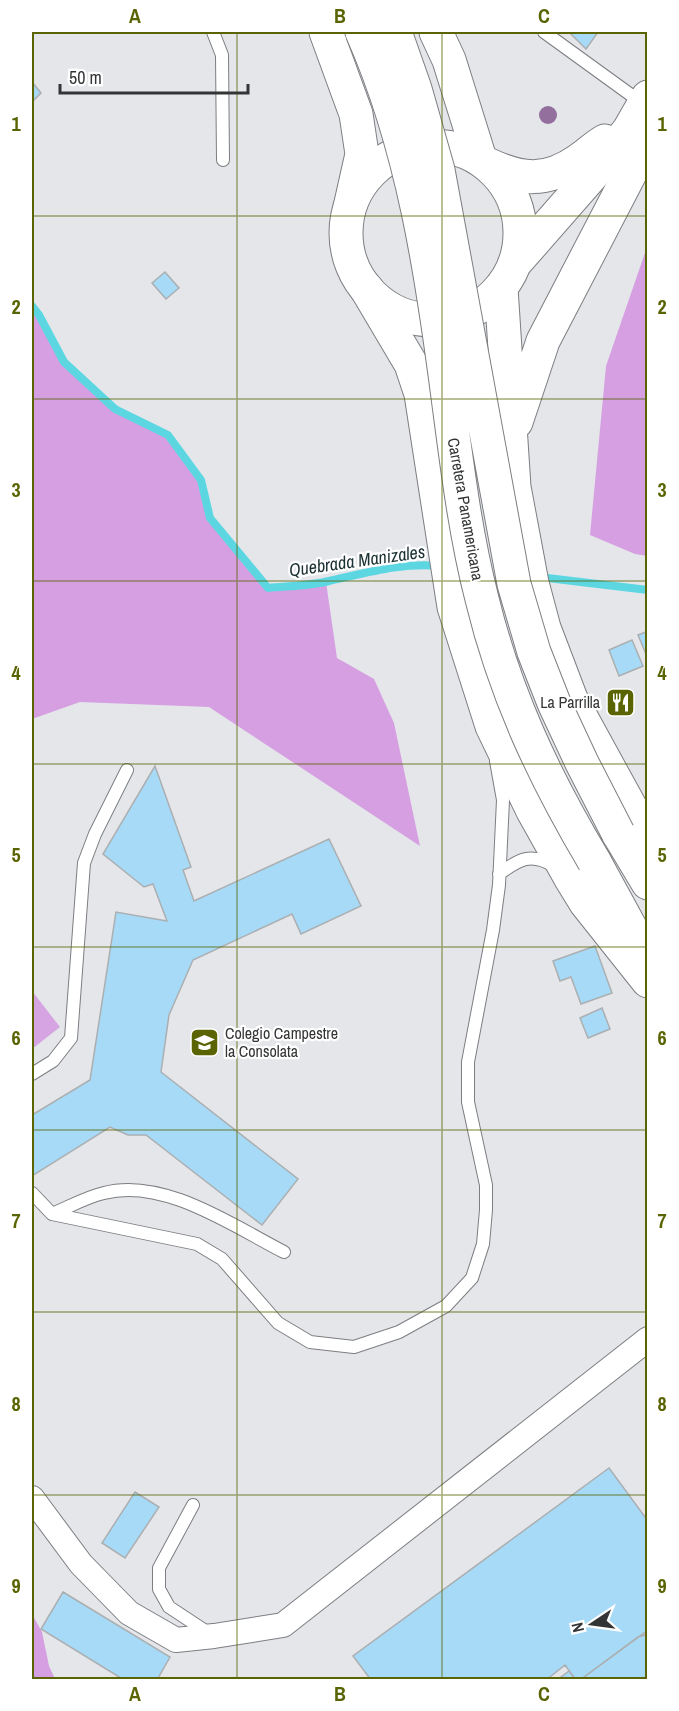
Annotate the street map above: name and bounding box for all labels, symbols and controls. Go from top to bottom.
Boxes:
text: A [129,2,141,29]
text: B [334,2,346,29]
text: C [538,2,550,29]
scale bar [60,57,248,95]
text: 50 m [69,65,102,90]
text: 1 [11,110,21,137]
text: 1 [657,110,667,137]
text: 2 [11,293,21,320]
text: 2 [657,293,667,320]
street label: Carretera Panamericana [443,436,489,583]
text: 3 [11,476,21,503]
text: 3 [657,476,667,503]
water label: Quebrada Manizales [287,539,427,582]
text: 4 [11,659,21,686]
text: 4 [657,659,667,686]
restaurant icon: La Parrilla [605,686,637,718]
place label: La Parrilla [540,691,601,713]
text: 5 [11,841,21,868]
text: 5 [657,841,667,868]
place label: Colegio Campestre la Consolata [225,1022,338,1062]
text: 6 [11,1024,21,1051]
text: 6 [657,1024,667,1051]
school or university icon: Colegio Campestre la Consolata [188,1026,220,1058]
text: 7 [11,1207,21,1234]
text: 7 [657,1207,667,1234]
text: 8 [11,1390,21,1417]
text: 8 [657,1390,667,1417]
text: 9 [11,1572,21,1599]
text: 9 [657,1572,667,1599]
north arrow [562,1594,622,1654]
text: N [566,1620,589,1634]
text: A [129,1680,141,1707]
text: B [334,1680,346,1707]
text: C [538,1680,550,1707]

